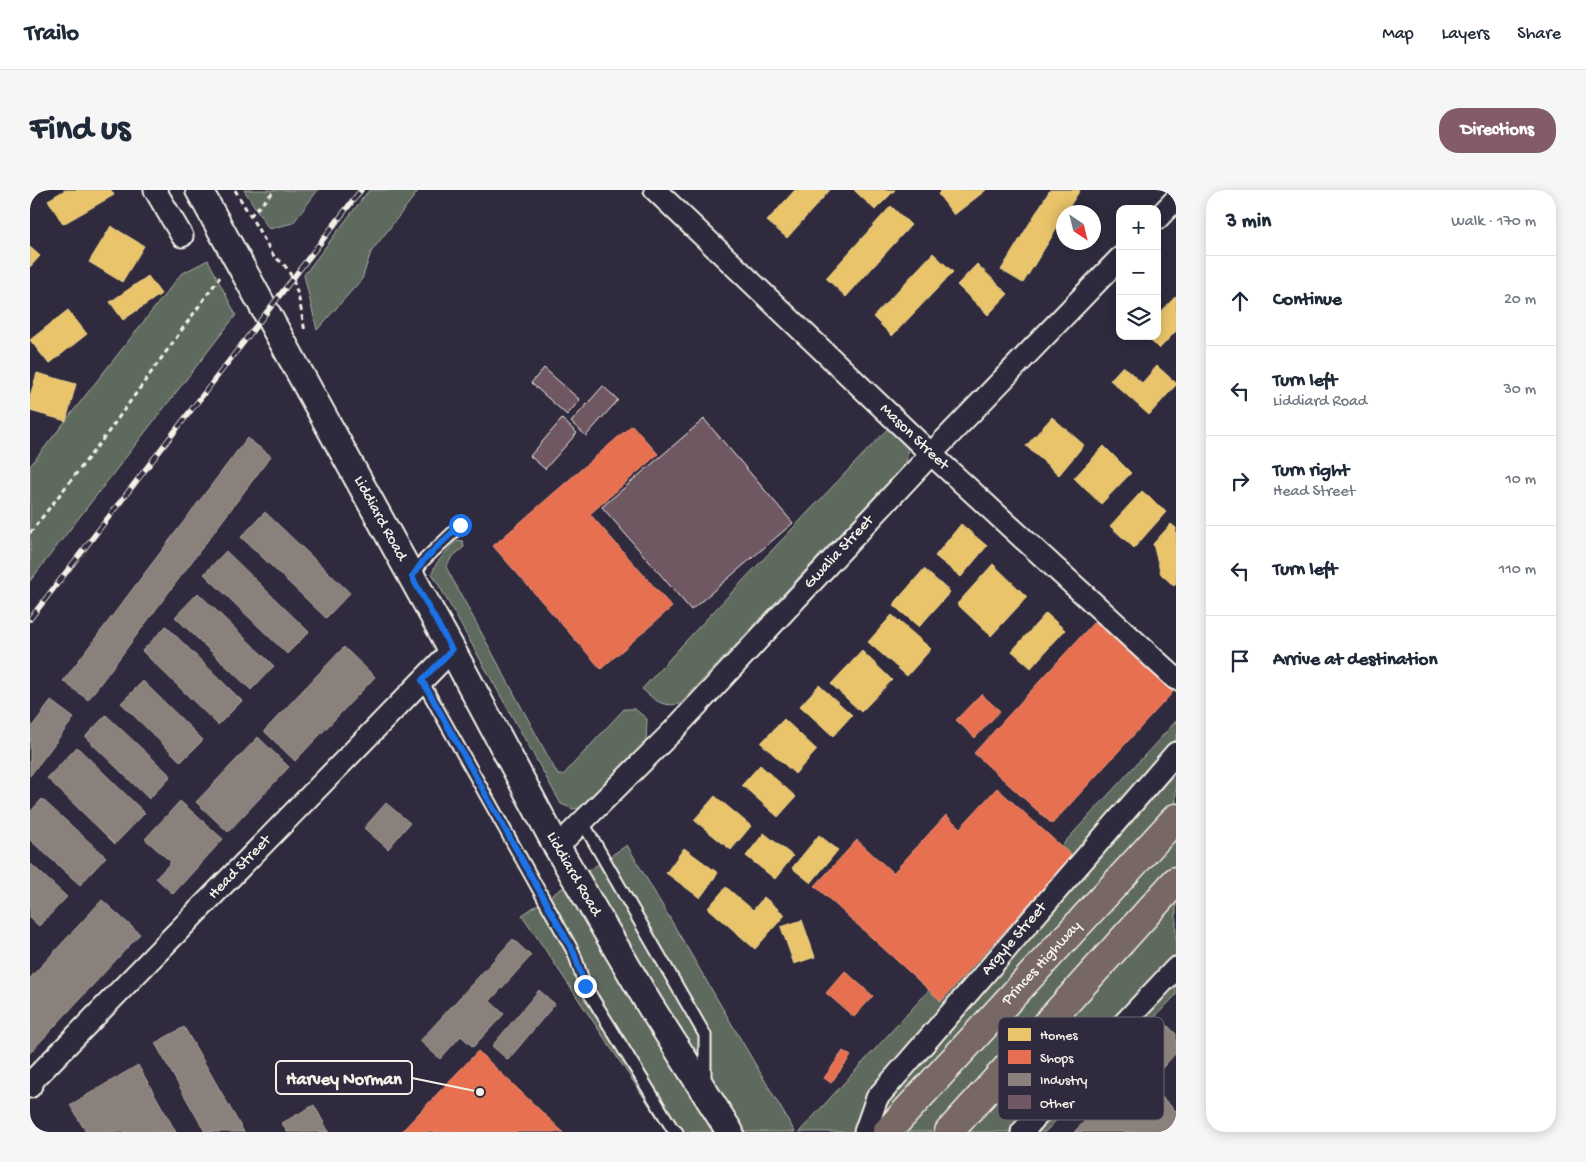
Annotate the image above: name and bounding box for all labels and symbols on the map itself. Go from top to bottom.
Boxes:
north arrow [1056,205,1101,250]
street label: Mason Street [875,400,953,476]
street label: Liddiard Road [349,473,412,566]
street label: Gwalia Street [800,511,879,593]
route start [449,514,472,537]
street label: Liddiard Road [541,829,606,921]
street label: Head Street [204,831,276,904]
street label: Argyle Street [978,898,1052,980]
street label: Princes Highway [998,917,1086,1011]
route end [574,975,597,998]
legend [998,1017,1164,1120]
text: Homes [1040,1028,1078,1045]
text: Shops [1040,1051,1074,1068]
callout: Harvey Norman [276,1061,412,1094]
text: Harvey Norman [286,1070,402,1091]
text: Industry [1040,1073,1088,1090]
text: Other [1040,1096,1075,1113]

